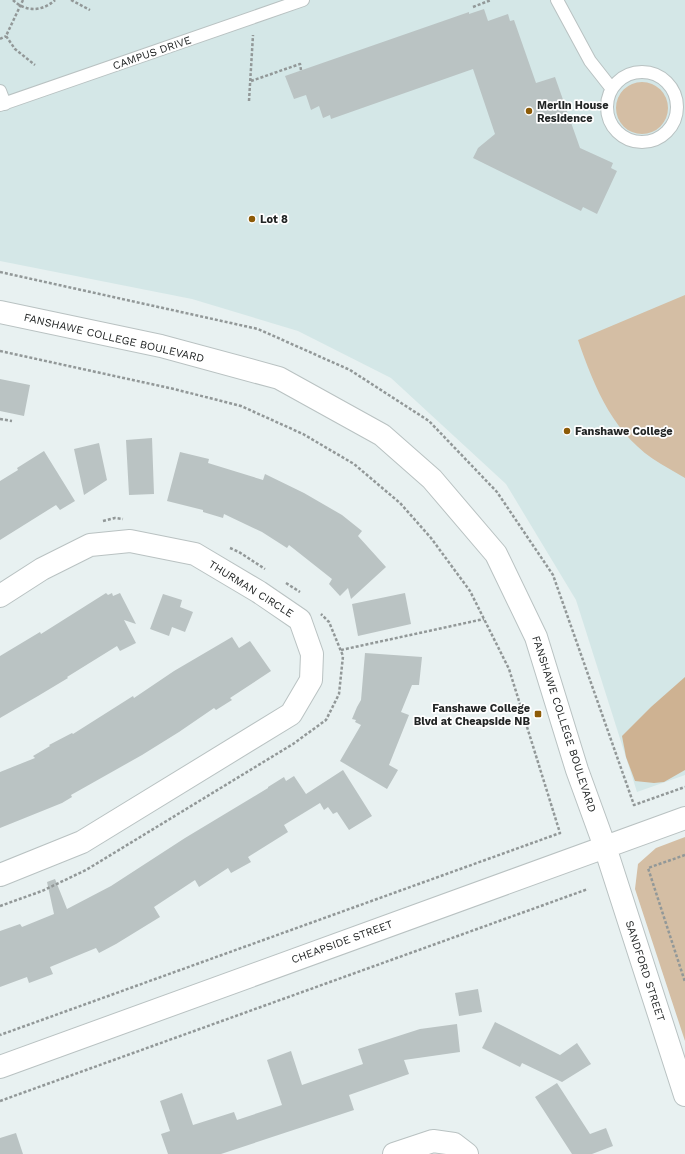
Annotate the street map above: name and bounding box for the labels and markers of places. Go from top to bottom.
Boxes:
place label: Merlin House Residence [537,99,609,125]
marker: Merlin House Residence [524,106,534,116]
place label: Lot 8 [260,213,288,226]
marker: Lot 8 [247,214,257,224]
place label: Fanshawe College [575,425,673,438]
marker: Fanshawe College [562,426,572,436]
place label: Fanshawe College Blvd at Cheapside NB [414,702,530,728]
marker: Fanshawe College Blvd at Cheapside NB [533,709,543,719]

